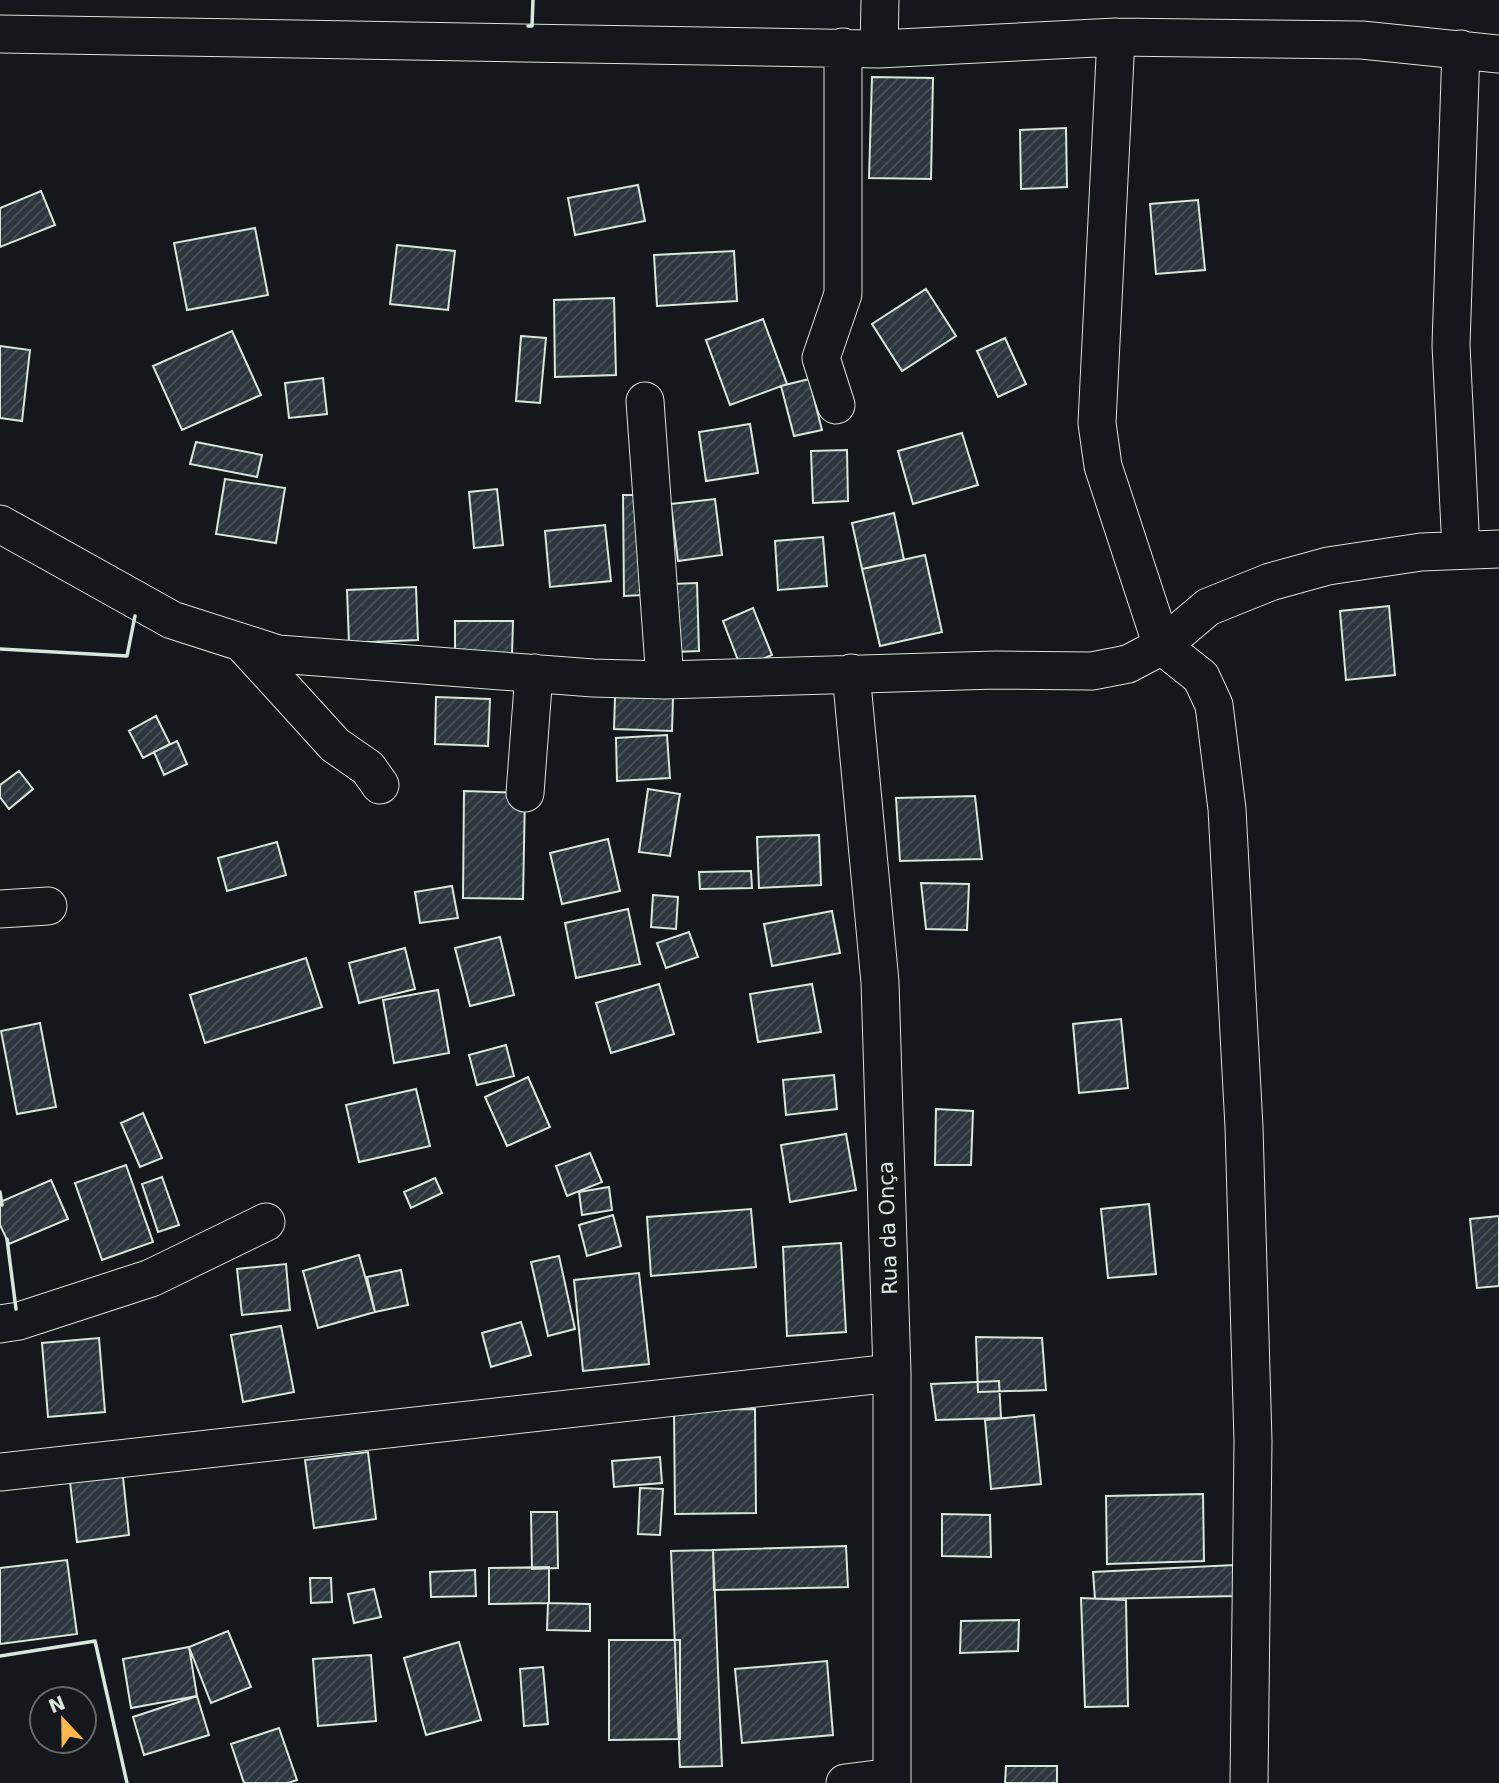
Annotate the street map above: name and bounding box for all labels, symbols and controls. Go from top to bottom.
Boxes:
street label: Rua da Onça [874,1161,902,1295]
north arrow [28,1685,98,1755]
text: N [45,1691,68,1717]

